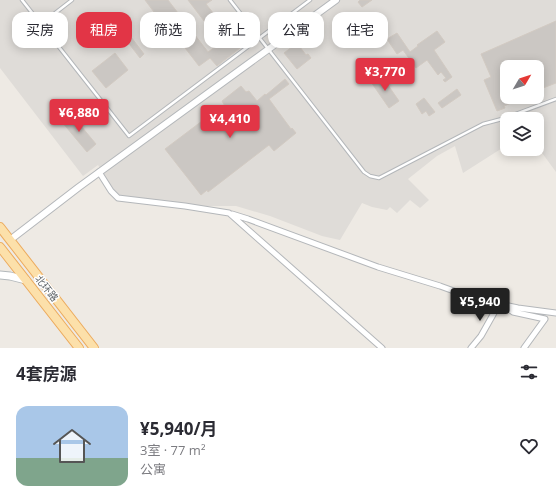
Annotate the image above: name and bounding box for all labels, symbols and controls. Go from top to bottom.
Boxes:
chip: 买房 [12,12,68,48]
chip: 租房 [76,12,132,48]
chip: 筛选 [140,12,196,48]
chip: 新上 [204,12,260,48]
chip: 公寓 [268,12,324,48]
chip: 住宅 [332,12,388,48]
pin: ¥3,770 [352,58,418,92]
north arrow [500,60,544,104]
map controls [500,60,544,156]
text: ¥3,770 [365,62,405,80]
pin: ¥6,880 [46,99,112,133]
text: ¥6,880 [59,103,99,121]
pin: ¥4,410 [197,105,263,139]
text: ¥4,410 [210,109,250,127]
button: layers [500,112,544,156]
street label: 北环路 [32,272,62,304]
pin: ¥5,940 [447,288,513,322]
text: ¥5,940 [460,292,500,310]
icon: filters [518,361,540,383]
text: 4套房源 [16,362,77,385]
text: ¥5,940/月 [140,417,217,440]
icon: home [48,422,96,470]
icon: heart [518,435,540,457]
text: 3室 · 77 m² [140,441,205,459]
text: 公寓 [140,460,166,478]

